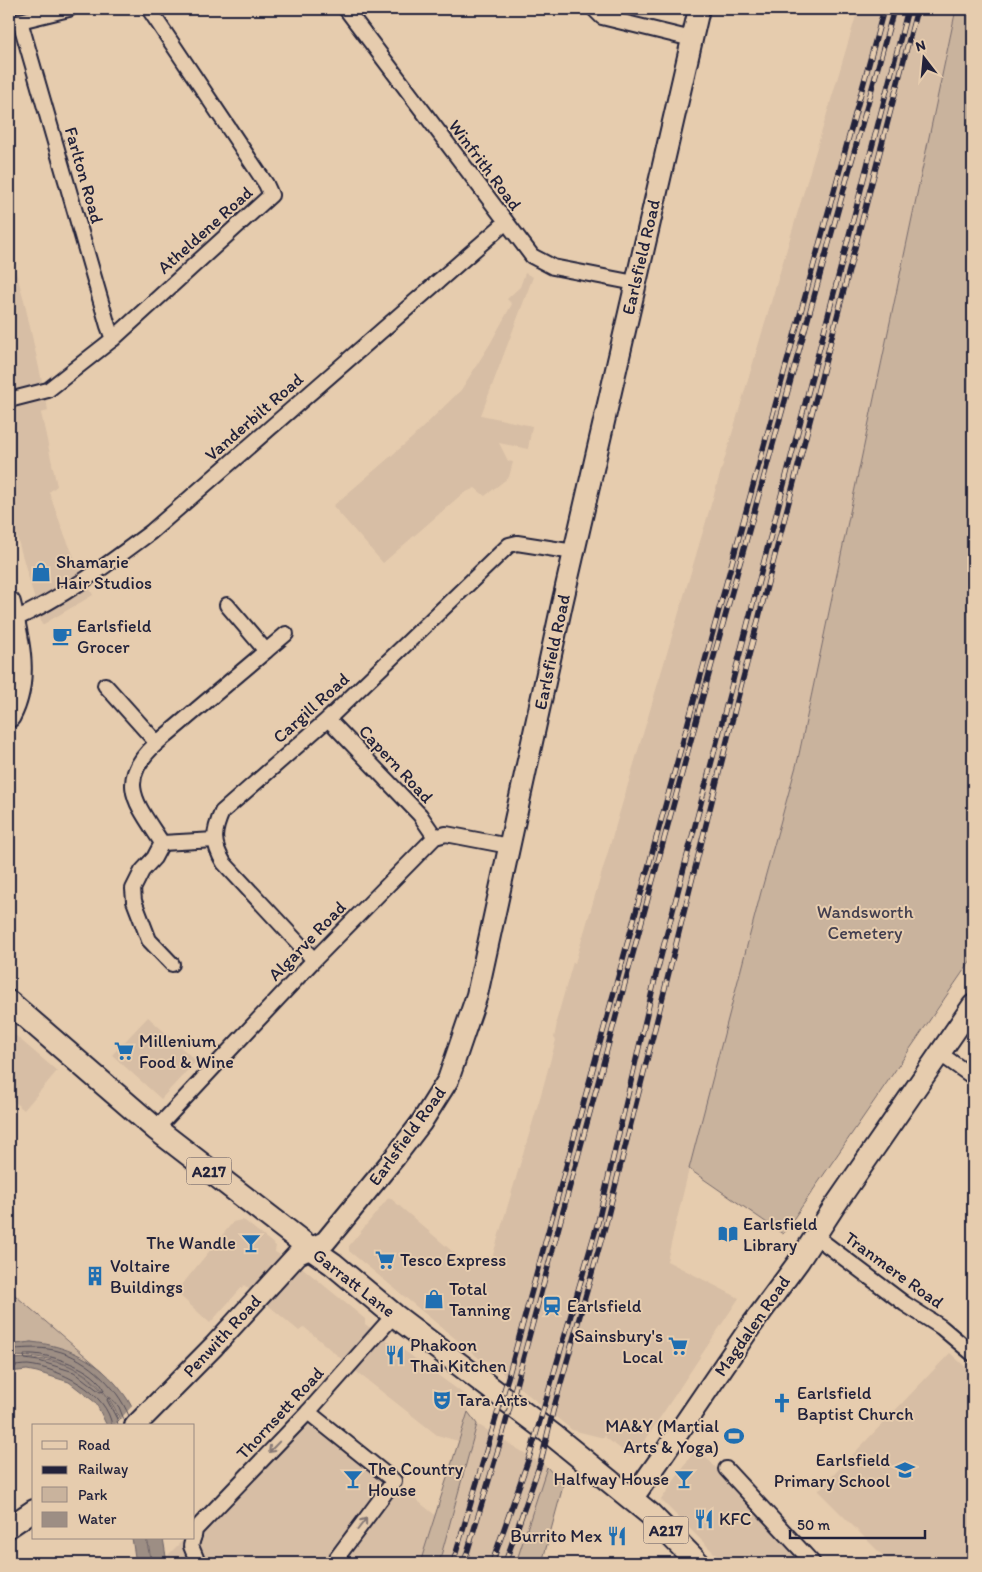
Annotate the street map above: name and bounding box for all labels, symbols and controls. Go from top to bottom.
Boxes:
north arrow [900,32,950,82]
text: N [914,37,927,55]
street label: Winfrith Road [444,115,526,215]
street label: Farlton Road [60,124,108,226]
street label: Atheldene Road [153,181,257,279]
street label: Earlsfield Road [617,197,665,317]
street label: Vanderbilt Road [200,368,308,466]
place label: Shamarie Hair Studios [56,551,152,594]
shop icon: Shamarie Hair Studios [30,561,52,583]
street label: Earlsfield Road [529,592,575,712]
place label: Earlsfield Grocer [77,615,152,658]
cafe icon: Earlsfield Grocer [51,625,73,647]
street label: Cargill Road [268,668,354,748]
street label: Capern Road [354,720,438,808]
street label: Algarve Road [264,896,351,985]
park label: Wandsworth Cemetery [817,901,914,944]
place label: Millenium Food & Wine [139,1030,234,1073]
supermarket icon: Millenium Food & Wine [113,1040,135,1062]
street label: Earlsfield Road [364,1082,451,1190]
road number: A217 [186,1158,232,1184]
place label: Earlsfield Library [743,1213,818,1256]
library icon: Earlsfield Library [717,1223,739,1245]
street label: Tranmere Road [840,1227,948,1313]
place label: The Wandle [146,1232,236,1254]
bar icon: The Wandle [240,1232,262,1254]
street label: Garratt Lane [308,1244,400,1322]
supermarket icon: Tesco Express [374,1249,396,1271]
place label: Tesco Express [400,1249,506,1271]
place label: Voltaire Buildings [110,1255,183,1298]
building icon: Voltaire Buildings [84,1265,106,1287]
street label: Magdalen Road [709,1271,795,1381]
place label: Total Tanning [449,1278,511,1321]
shop icon: Total Tanning [423,1288,445,1310]
street label: Penwith Road [178,1290,266,1382]
station icon: Earlsfield [541,1295,563,1317]
place label: Earlsfield [567,1295,642,1317]
place label: Sainsbury's Local [574,1325,663,1368]
place label: Phakoon Thai Kitchen [410,1334,507,1377]
supermarket icon: Sainsbury's Local [667,1335,689,1357]
restaurant icon: Phakoon Thai Kitchen [384,1344,406,1366]
street label: Thornsett Road [231,1362,329,1464]
place label: Earlsfield Baptist Church [797,1382,913,1425]
theatre icon: Tara Arts [431,1389,453,1411]
place label: Tara Arts [457,1389,528,1411]
church icon: Earlsfield Baptist Church [771,1392,793,1414]
place label: MA&Y (Martial Arts & Yoga) [605,1415,719,1458]
legend [32,1424,195,1540]
sports icon: MA&Y (Martial Arts & Yoga) [723,1425,745,1447]
text: Road [78,1436,111,1454]
one-way arrow [268,1441,280,1453]
place label: Earlsfield Primary School [774,1449,890,1492]
place label: The Country House [368,1458,464,1501]
school or university icon: Earlsfield Primary School [894,1459,916,1481]
text: Railway [78,1460,128,1478]
bar icon: The Country House [342,1468,364,1490]
place label: Halfway House [554,1468,669,1490]
bar icon: Halfway House [673,1468,695,1490]
text: Park [78,1486,108,1504]
scale bar [790,1507,924,1539]
restaurant icon: KFC [693,1508,715,1530]
place label: KFC [719,1508,751,1530]
text: Water [78,1510,117,1528]
road number: A217 [644,1516,688,1544]
text: 50 m [797,1516,830,1534]
one-way arrow [357,1517,367,1531]
place label: Burrito Mex [510,1525,602,1547]
restaurant icon: Burrito Mex [606,1525,628,1547]

